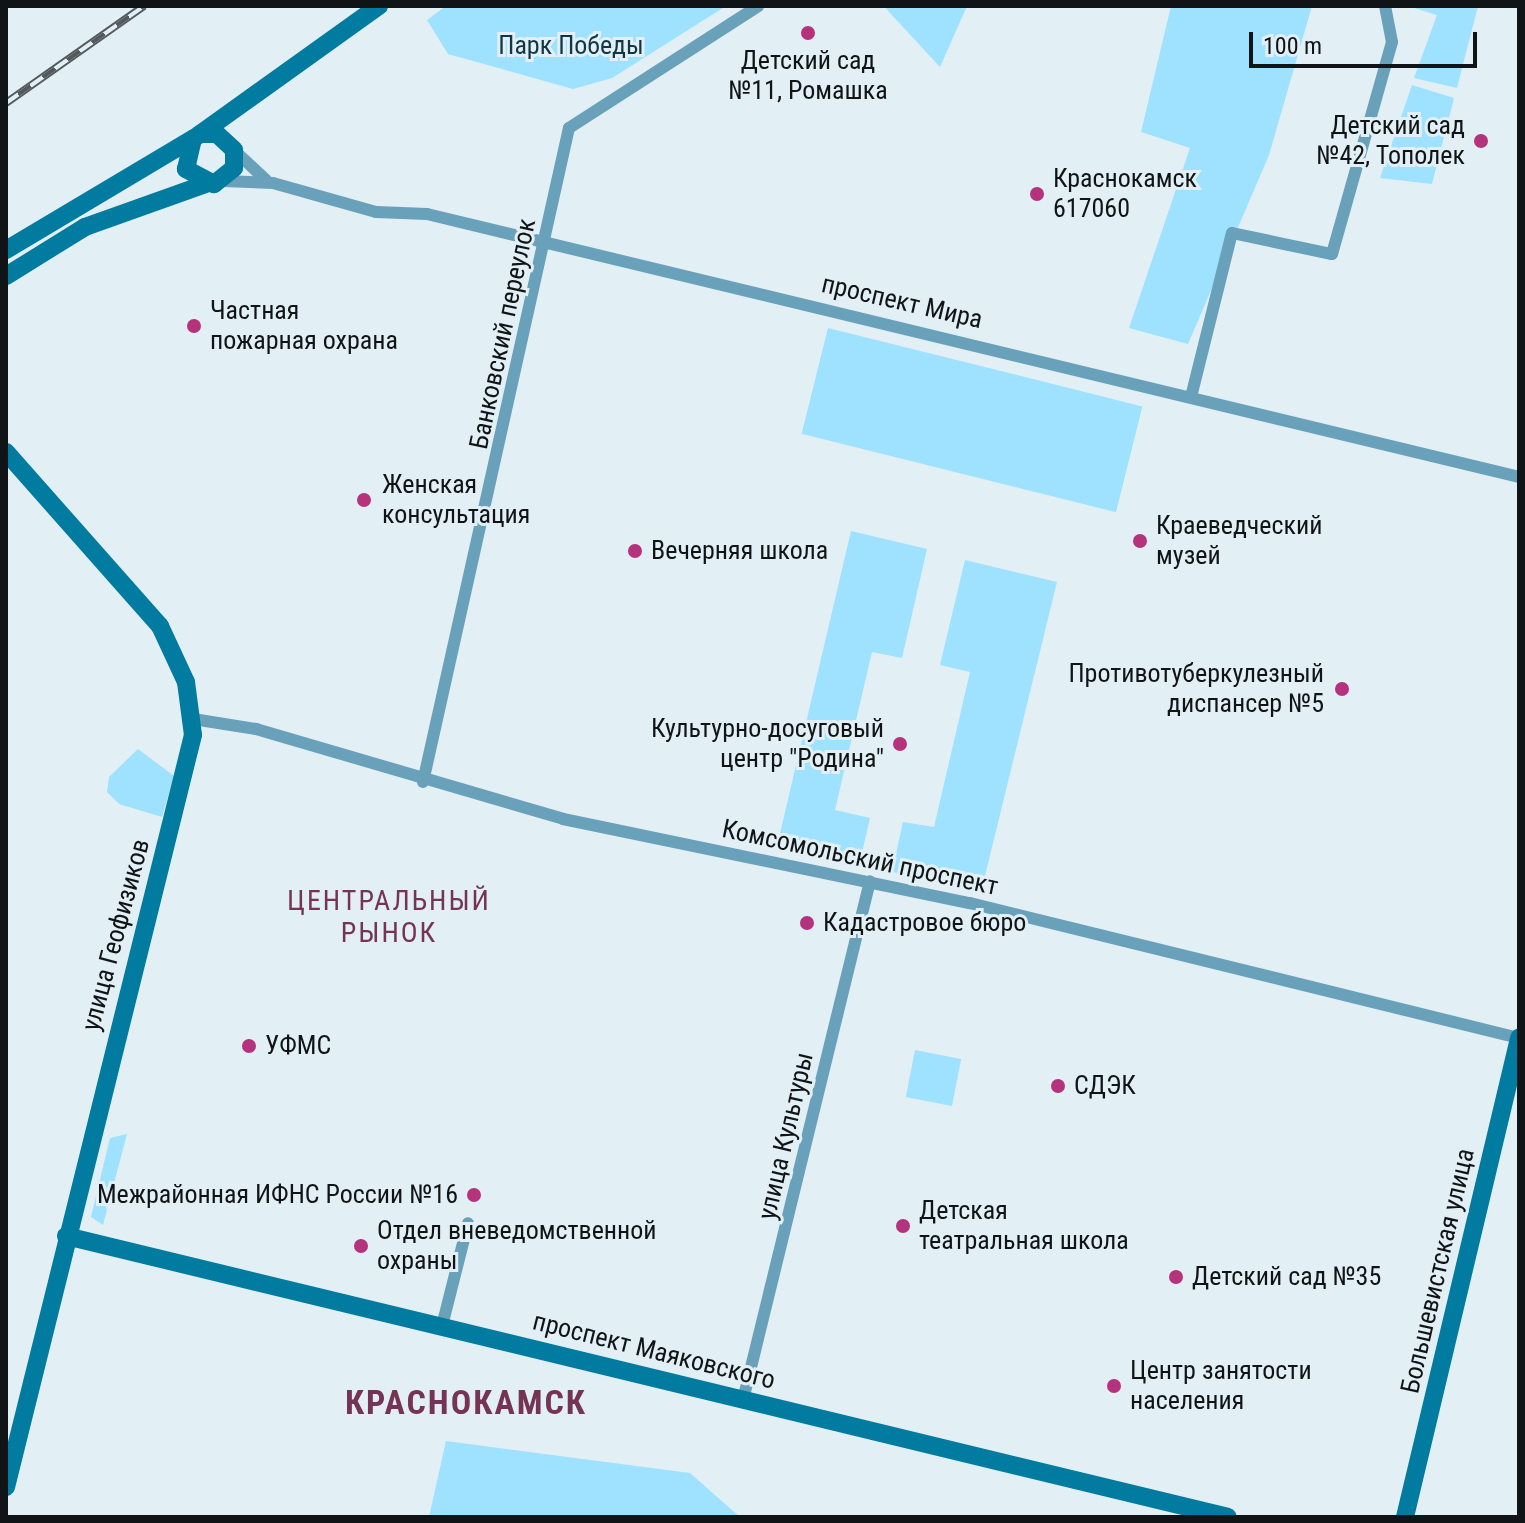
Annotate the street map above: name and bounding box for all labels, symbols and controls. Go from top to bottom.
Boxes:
scale bar [1253,16,1481,66]
marker: Детский сад №11, Ромашка [799,24,817,42]
park label: Парк Победы [498,30,644,62]
text: 100 m [1263,32,1322,60]
place label: Детский сад №11, Ромашка [728,45,888,106]
place label: Детский сад №42, Тополек [1316,110,1465,172]
marker: Детский сад №42, Тополек [1472,132,1490,150]
place label: Краснокамск 617060 [1053,163,1197,224]
marker: Краснокамск 617060 [1028,185,1046,203]
street label: Банковский переулок [463,216,543,452]
street label: проспект Мира [818,268,986,336]
place label: Частная пожарная охрана [210,295,398,356]
marker: Частная пожарная охрана [185,317,203,335]
place label: Женская консультация [382,469,530,530]
marker: Женская консультация [353,489,375,511]
place label: Краеведческий музей [1156,510,1322,572]
marker: Краеведческий музей [1131,532,1149,550]
place label: Вечерняя школа [651,535,828,567]
marker: Вечерняя школа [626,542,644,560]
place label: Противотуберкулезный диспансер №5 [1068,658,1324,720]
marker: Противотуберкулезный диспансер №5 [1331,678,1353,700]
place label: Культурно-досуговый центр "Родина" [651,713,884,774]
marker: Культурно-досуговый центр "Родина" [891,735,909,753]
street label: Комсомольский проспект [719,813,1001,903]
street label: улица Геофизиков [75,836,157,1034]
district label: ЦЕНТРАЛЬНЫЙ РЫНОК [287,884,491,950]
place label: Кадастровое бюро [823,907,1026,939]
marker: Кадастровое бюро [798,914,816,932]
place label: УФМС [265,1030,331,1062]
marker: УФМС [240,1037,258,1055]
street label: улица Культуры [752,1049,820,1223]
place label: СДЭК [1074,1070,1136,1102]
marker: СДЭК [1049,1077,1067,1095]
street label: Большевистская улица [1395,1146,1481,1396]
place label: Межрайонная ИФНС России №16 [97,1179,458,1211]
marker: Межрайонная ИФНС России №16 [465,1186,483,1204]
place label: Детская театральная школа [919,1195,1129,1256]
place label: Отдел вневедомственной охраны [377,1215,657,1276]
marker: Детская театральная школа [894,1217,912,1235]
marker: Отдел вневедомственной охраны [352,1237,370,1255]
place label: Детский сад №35 [1192,1261,1381,1293]
marker: Детский сад №35 [1167,1268,1185,1286]
street label: проспект Маяковского [530,1306,778,1396]
place label: Центр занятости населения [1130,1355,1312,1416]
marker: Центр занятости населения [1105,1377,1123,1395]
district label: КРАСНОКАМСК [345,1383,587,1423]

